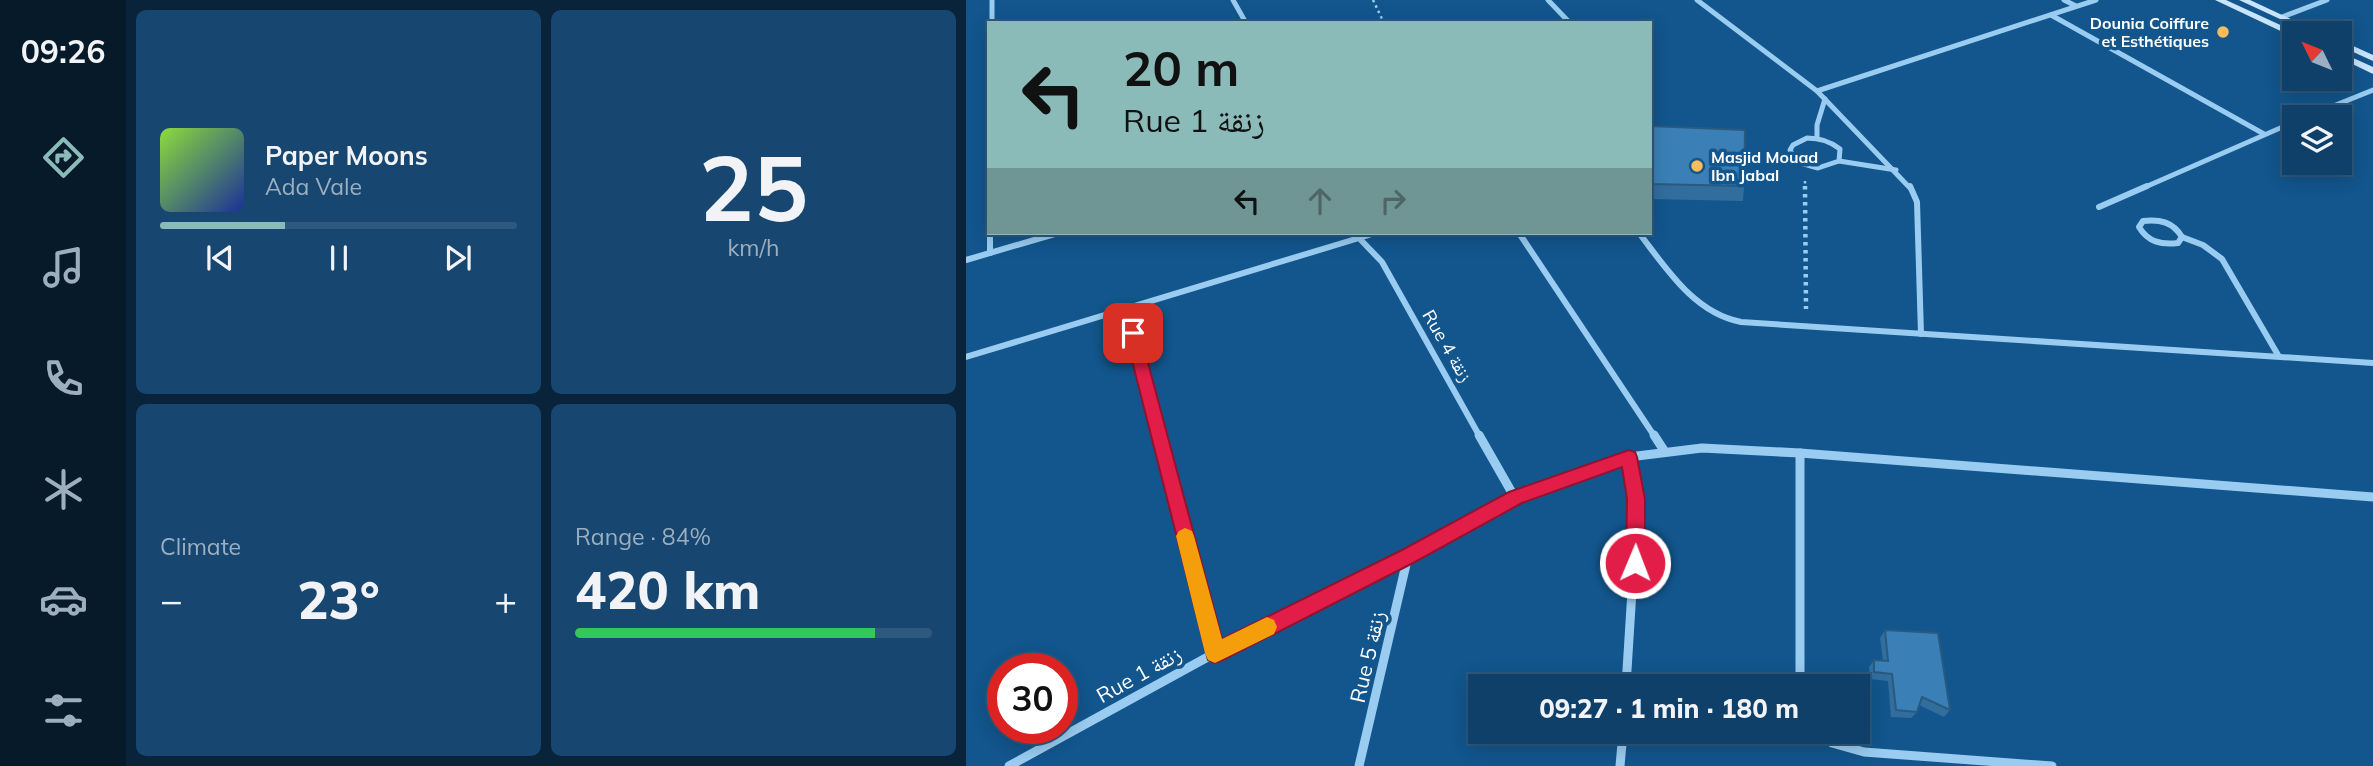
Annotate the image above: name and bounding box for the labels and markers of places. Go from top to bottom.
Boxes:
place label: Dounia Coiffure et Esthétiques [2090,13,2209,51]
marker: Dounia Coiffure et Esthétiques [2215,24,2231,40]
place label: Masjid Mouad Ibn Jabal [1711,147,1818,185]
marker: Masjid Mouad Ibn Jabal [1689,158,1705,174]
pin [1103,303,1163,363]

